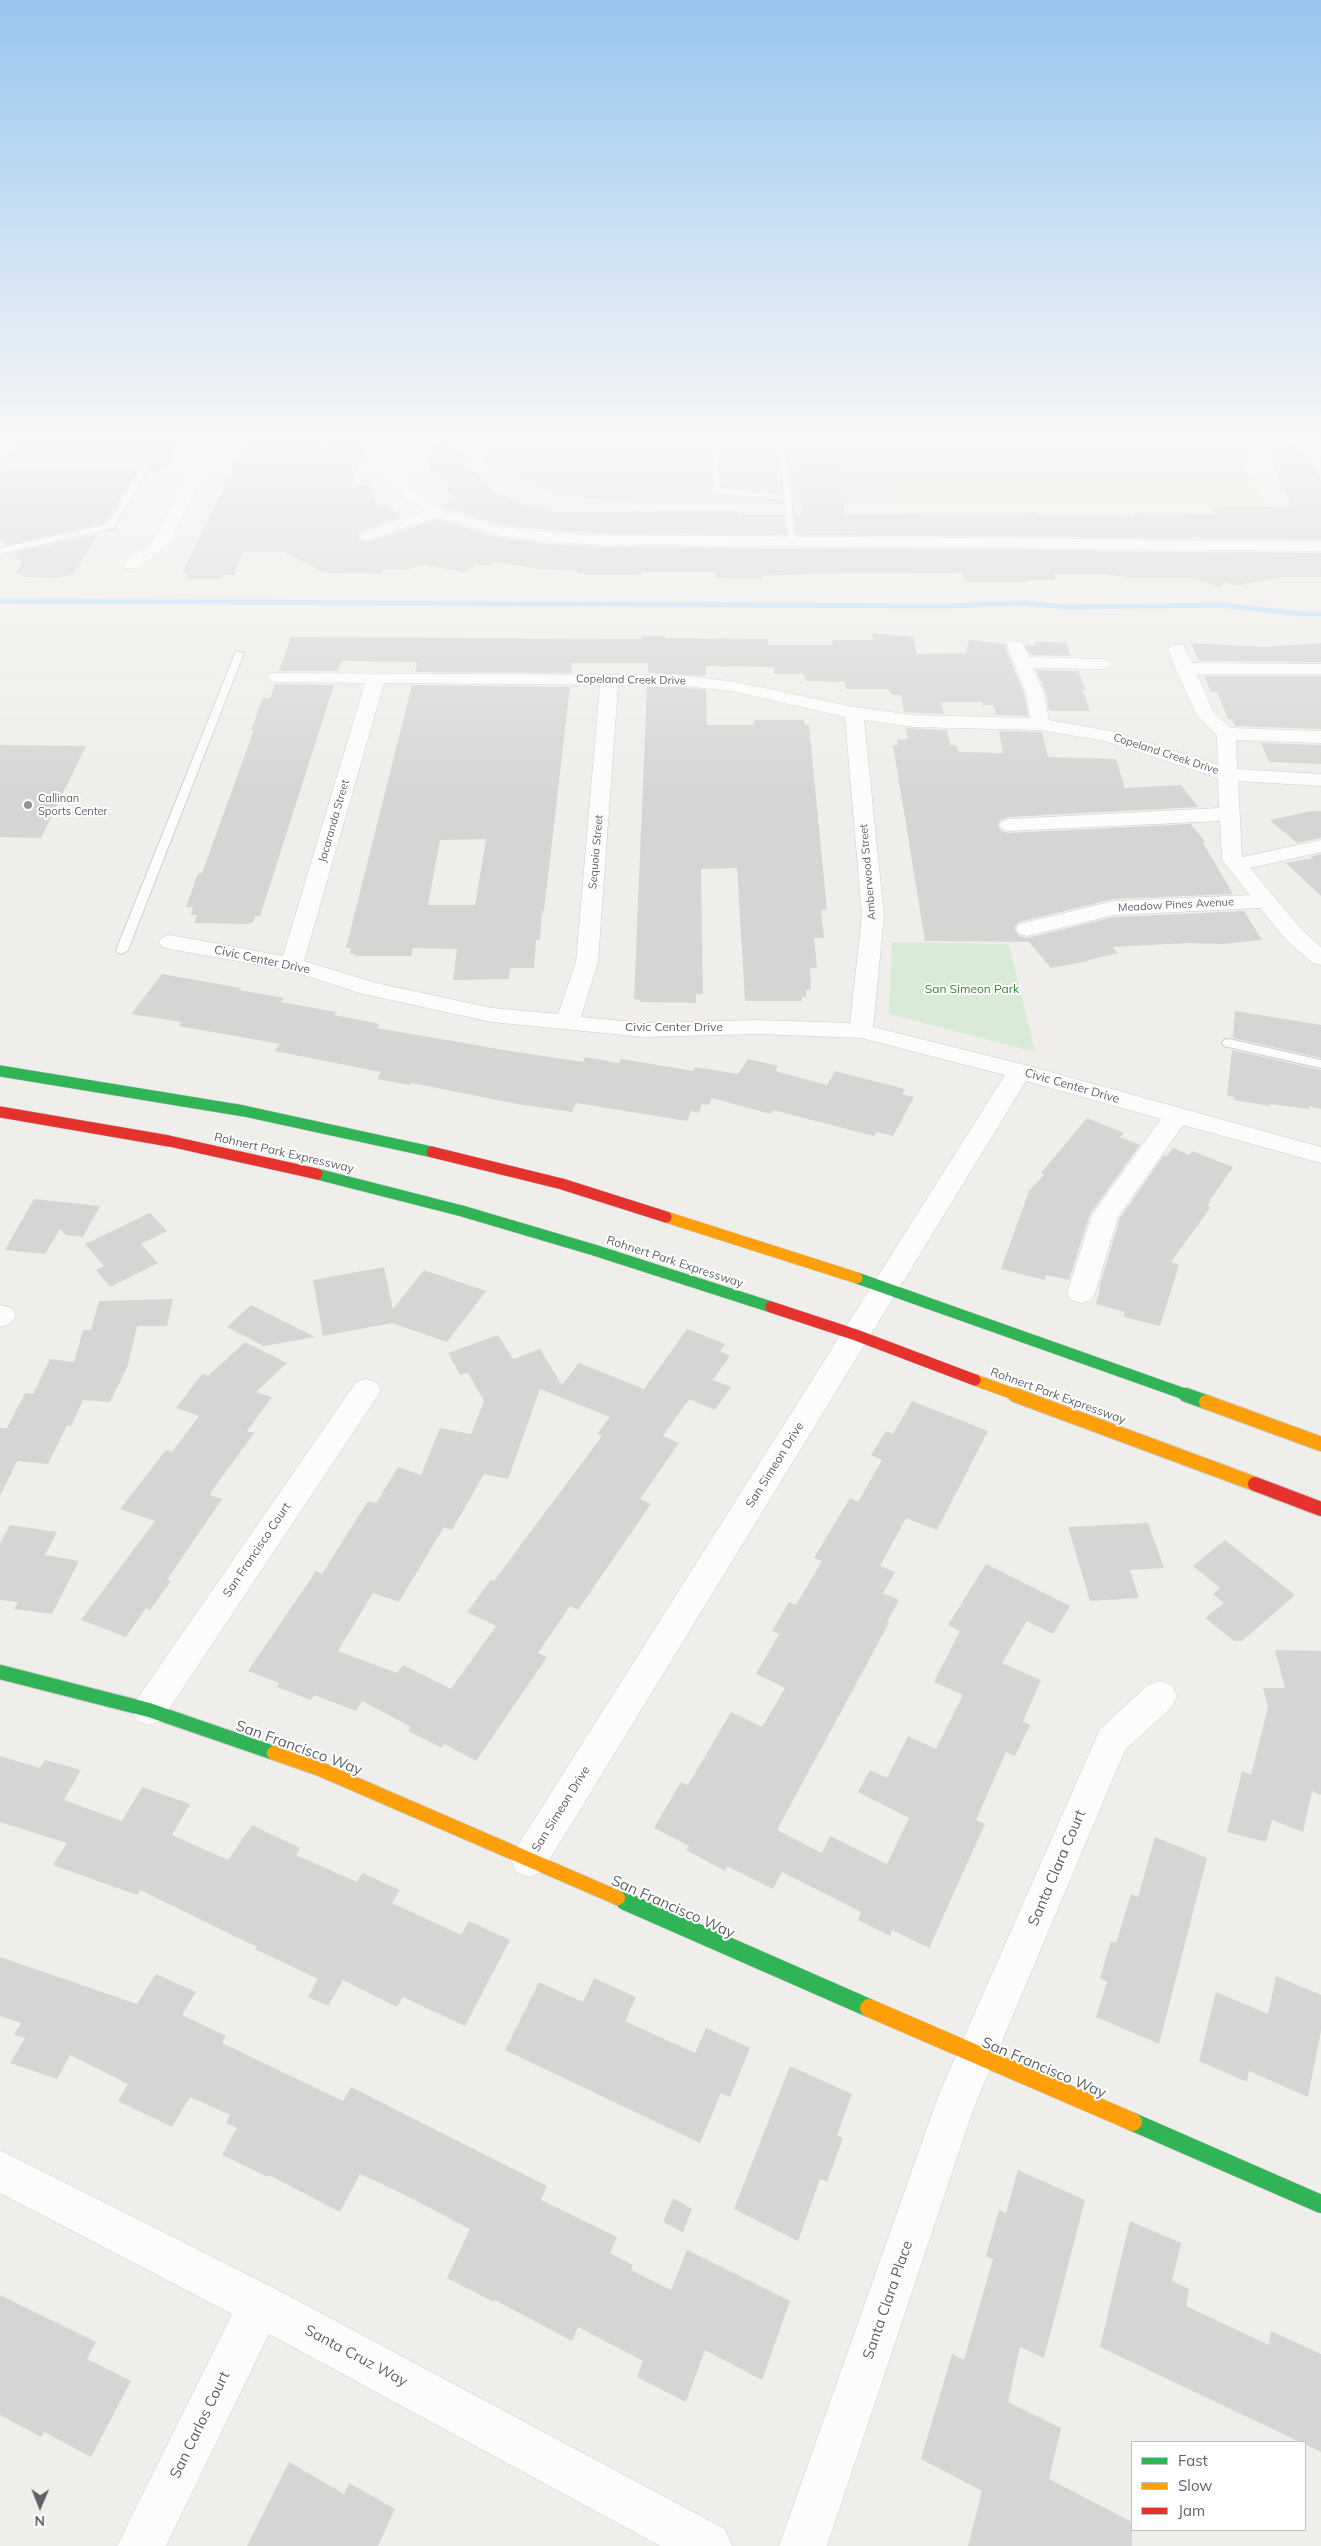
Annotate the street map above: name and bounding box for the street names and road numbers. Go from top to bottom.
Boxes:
street label: Copeland Creek Drive [576,672,686,688]
street label: Copeland Creek Drive [1112,731,1220,777]
street label: Jacaranda Street [316,778,352,864]
street label: Sequoia Street [586,814,606,890]
street label: Amberwood Street [857,823,879,921]
street label: Meadow Pines Avenue [1118,895,1234,915]
street label: Civic Center Drive [213,943,311,977]
street label: Civic Center Drive [625,1020,723,1034]
street label: Civic Center Drive [1023,1066,1121,1106]
street label: Rohnert Park Expressway [213,1130,355,1176]
street label: Rohnert Park Expressway [605,1233,745,1291]
street label: Rohnert Park Expressway [988,1365,1128,1427]
street label: San Simeon Drive [743,1420,807,1510]
street label: San Francisco Court [220,1500,294,1600]
street label: San Francisco Way [233,1717,365,1779]
street label: San Simeon Drive [529,1764,593,1854]
street label: Santa Clara Court [1024,1807,1090,1929]
street label: San Francisco Way [608,1872,738,1942]
street label: San Francisco Way [979,2034,1109,2102]
street label: Santa Clara Place [859,2238,917,2362]
street label: Santa Cruz Way [301,2321,411,2391]
street label: San Carlos Court [166,2368,234,2482]

